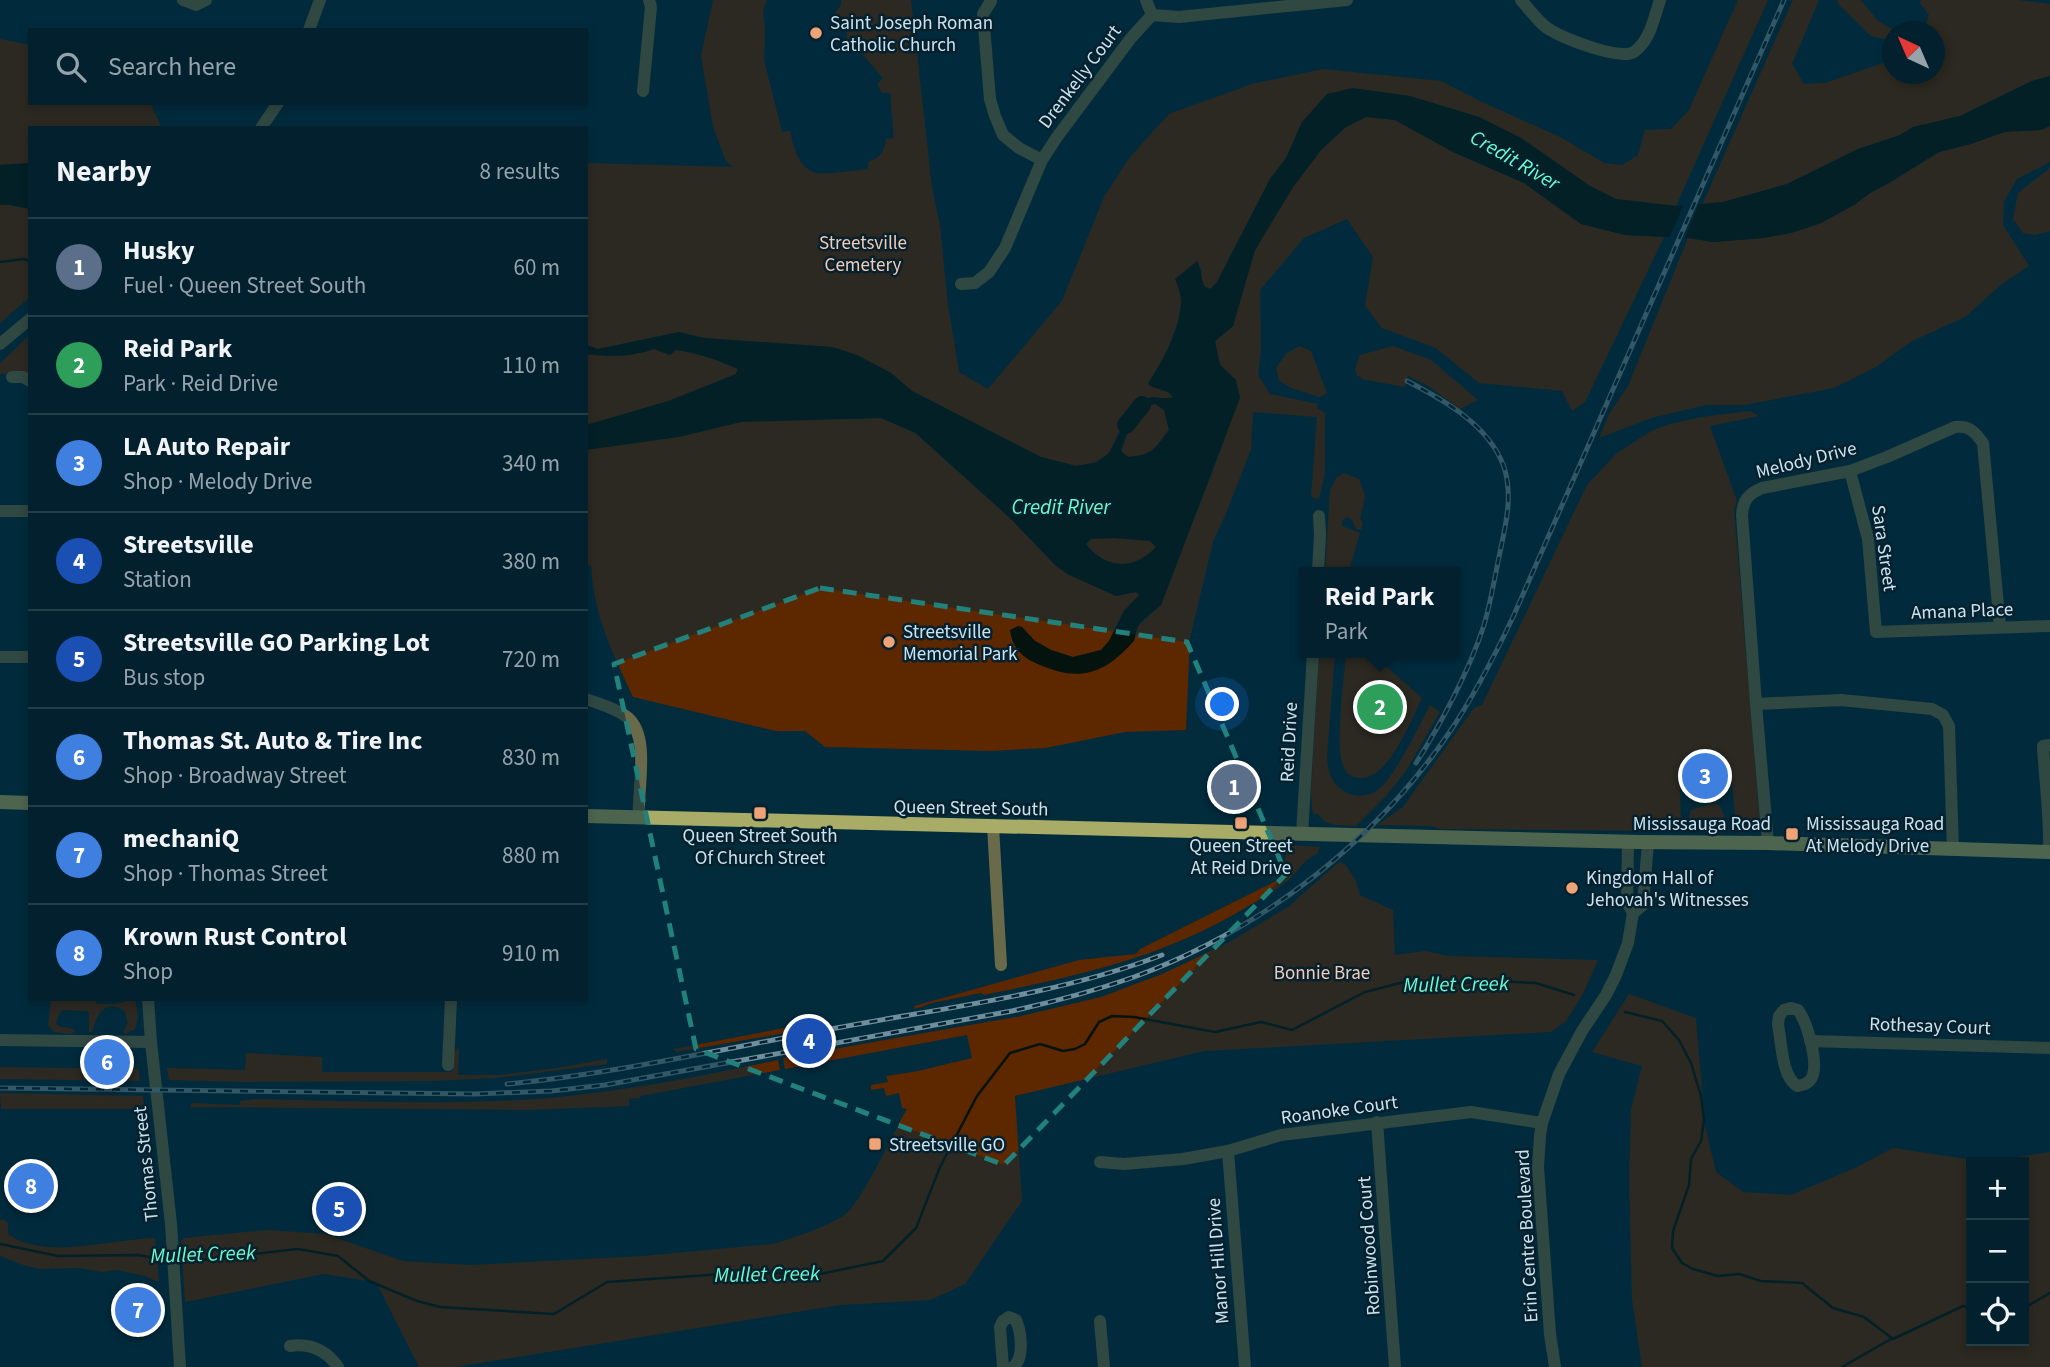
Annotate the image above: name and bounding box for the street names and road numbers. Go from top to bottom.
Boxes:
street label: Drenkelly Court [1032,19,1128,134]
street label: Melody Drive [1753,435,1859,486]
street label: Sara Street [1864,503,1903,594]
street label: Amana Place [1910,596,2014,627]
street label: Reid Drive [1274,701,1305,783]
street label: Queen Street South [893,794,1049,823]
street label: Mississauga Road [1633,811,1771,838]
street label: Rothesay Court [1869,1011,1992,1042]
street label: Roanoke Court [1279,1089,1400,1132]
street label: Thomas Street [127,1104,166,1223]
street label: Erin Centre Boulevard [1509,1149,1546,1323]
street label: Robinwood Court [1351,1175,1388,1316]
street label: Manor Hill Drive [1201,1197,1236,1325]

